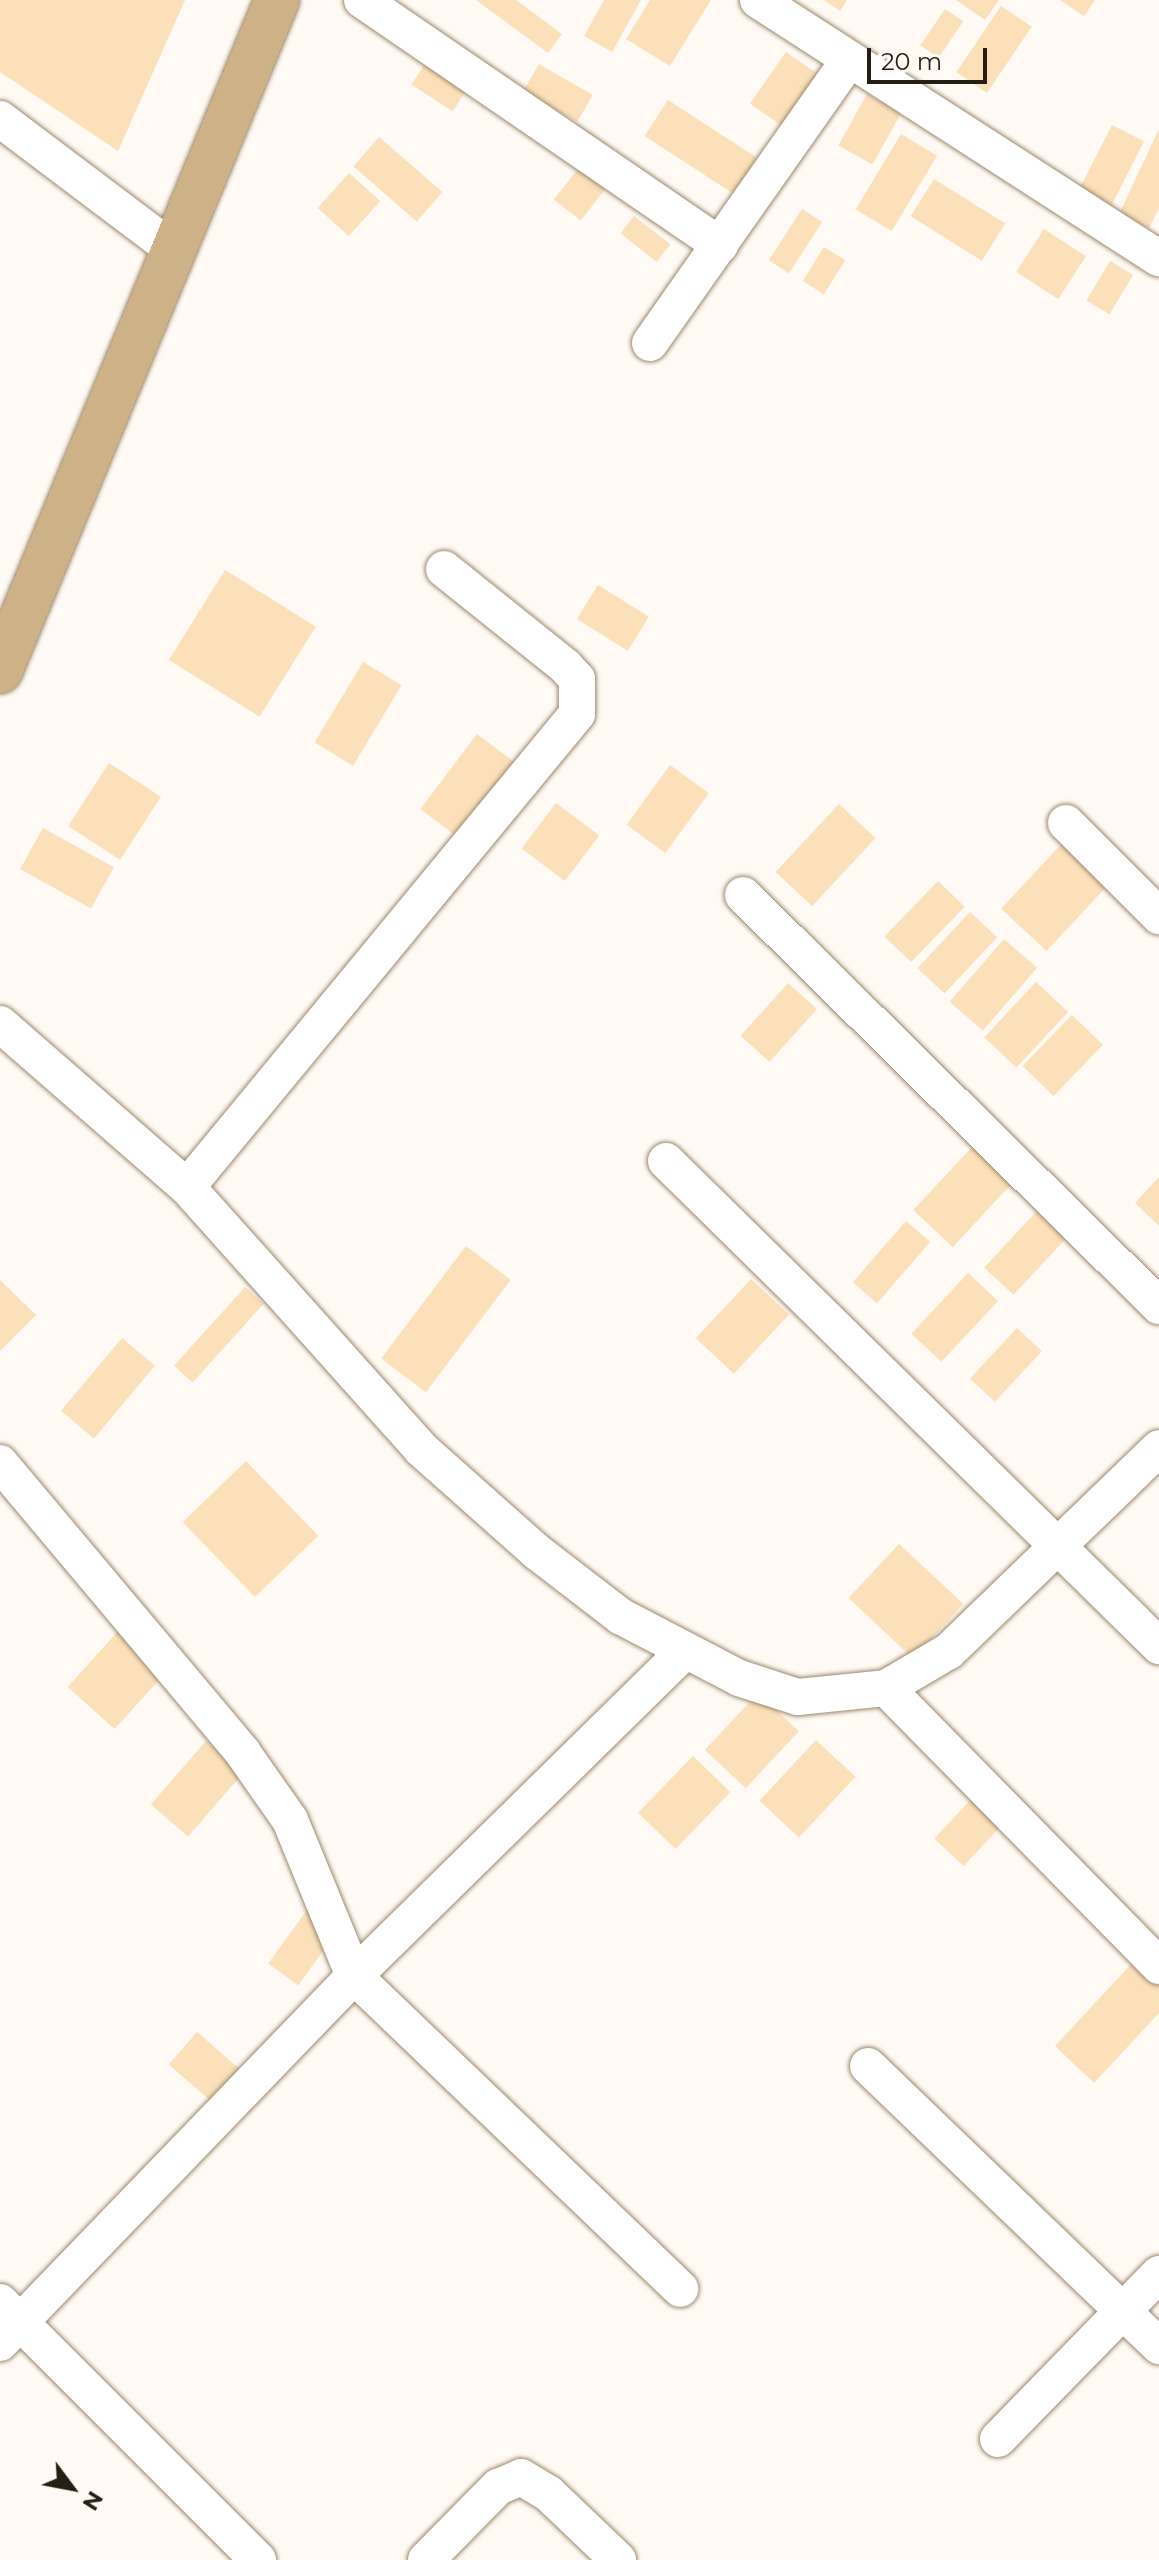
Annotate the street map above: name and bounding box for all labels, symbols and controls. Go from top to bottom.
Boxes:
scale bar [871,32,991,82]
text: 20 m [881,47,942,76]
north arrow [32,2448,112,2528]
text: N [77,2486,109,2516]

